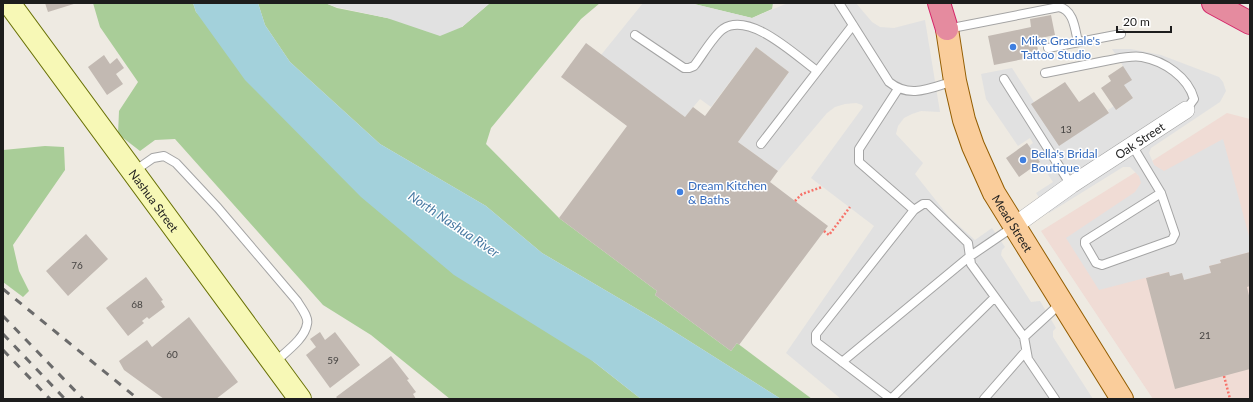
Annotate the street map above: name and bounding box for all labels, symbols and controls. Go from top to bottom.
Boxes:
scale bar [1117,8,1171,34]
text: 20 m [1123,14,1150,29]
place label: Mike Graciale's Tattoo Studio [1021,33,1100,62]
marker: Mike Graciale's Tattoo Studio [1008,42,1018,52]
street label: Oak Street [1112,118,1168,162]
house number: 13 [1060,123,1072,135]
place label: Bella's Bridal Boutique [1031,146,1098,175]
marker: Bella's Bridal Boutique [1018,155,1028,165]
street label: Nashua Street [126,166,183,235]
place label: Dream Kitchen & Baths [688,178,767,207]
marker: Dream Kitchen & Baths [675,187,685,197]
water label: North Nashua River [405,188,503,261]
street label: Mead Street [989,192,1036,255]
house number: 76 [71,259,83,271]
house number: 68 [131,298,143,310]
house number: 21 [1199,329,1211,341]
house number: 60 [166,348,178,360]
house number: 59 [327,354,339,366]

